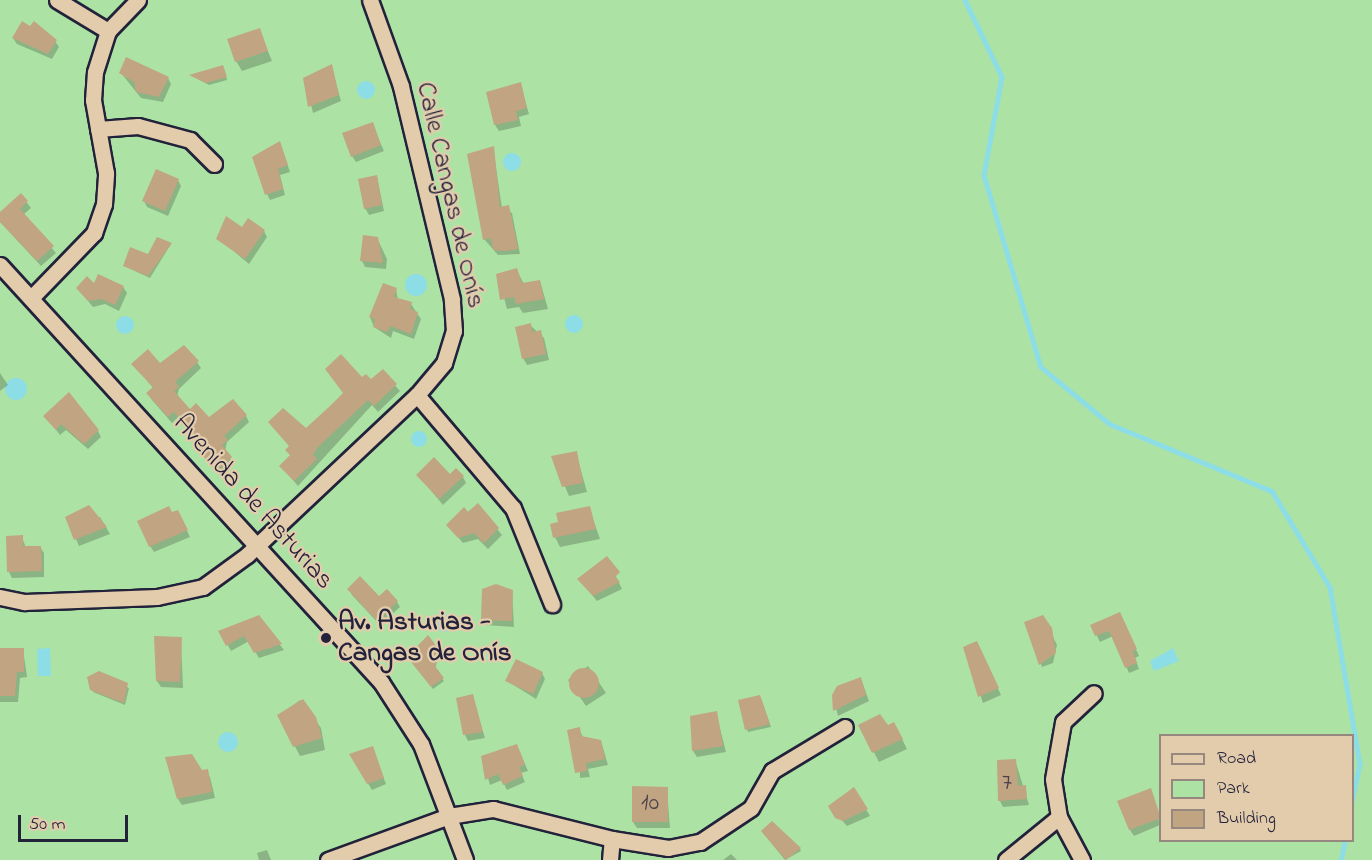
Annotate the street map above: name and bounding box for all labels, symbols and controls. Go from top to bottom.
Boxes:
street label: Calle Cangas de Onís [408,79,492,311]
street label: Avenida de Asturias [166,408,340,596]
place label: Av. Asturias - Cangas de Onís [338,606,512,669]
marker: Av. Asturias - Cangas de Onís [319,631,333,645]
legend [1159,734,1354,842]
text: Road [1217,746,1256,772]
house number: 7 [1002,770,1012,798]
text: Park [1217,776,1250,802]
house number: 10 [641,790,659,818]
scale bar [21,803,130,841]
text: Building [1217,806,1276,832]
text: 50 m [29,812,66,838]

